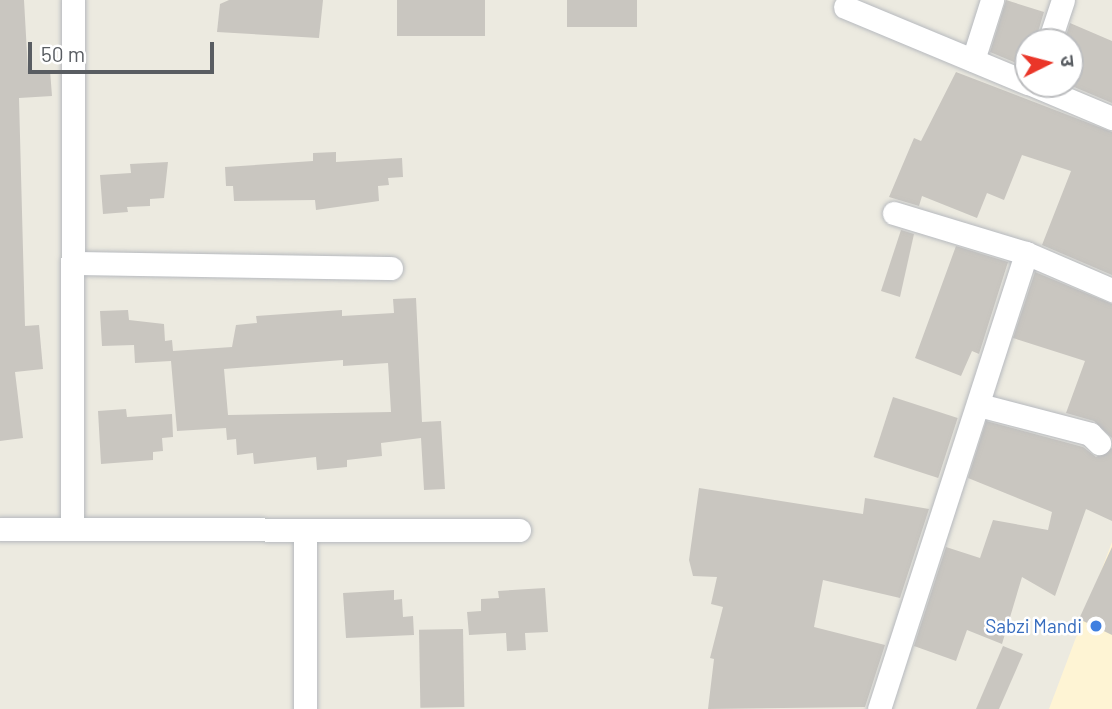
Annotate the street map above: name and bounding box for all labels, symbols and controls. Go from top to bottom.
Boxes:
scale bar [32,28,217,72]
north arrow [1014,28,1084,98]
text: 50 m [41,41,85,66]
text: उ [1056,54,1080,68]
place label: Sabzi Mandi [985,615,1082,637]
marker: Sabzi Mandi [1088,618,1104,634]

